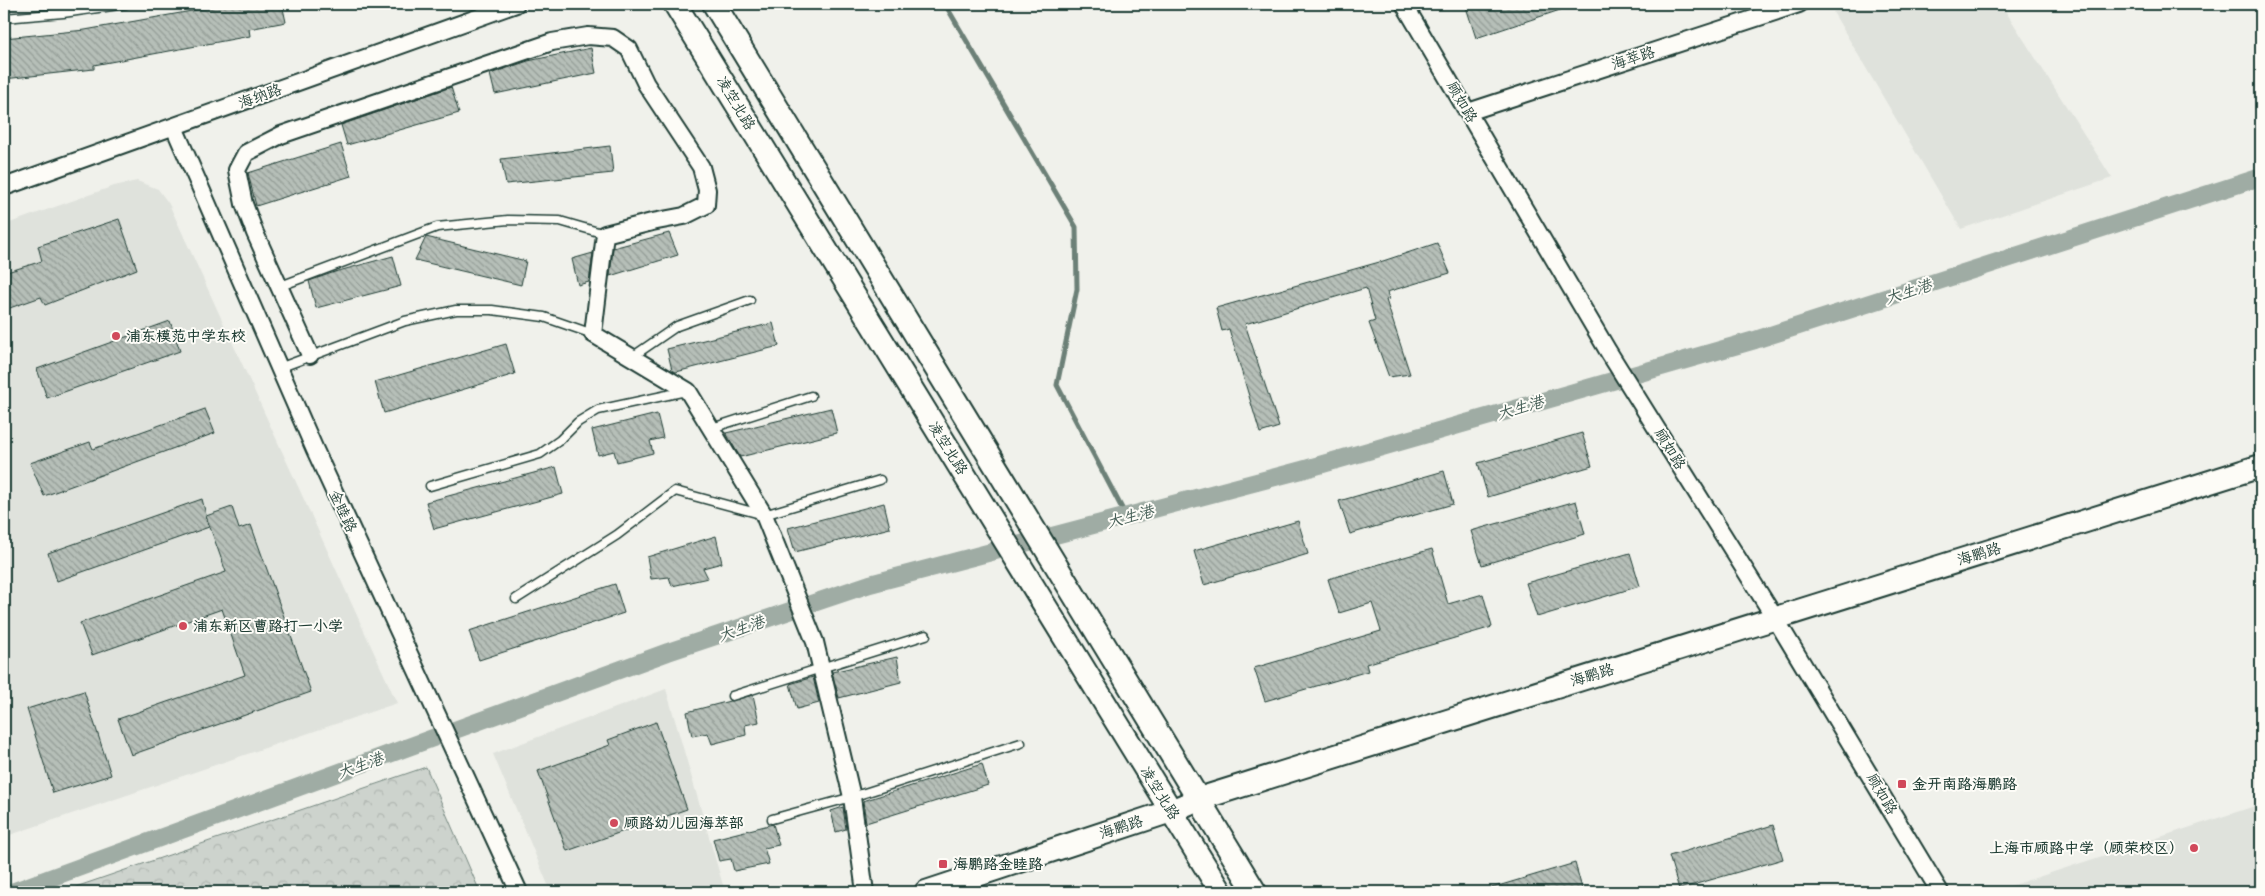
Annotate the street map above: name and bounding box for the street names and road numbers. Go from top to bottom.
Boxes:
street label: 海萃路 [1609,42,1657,74]
street label: 凌空北路 [713,72,760,133]
street label: 顾如路 [1443,78,1482,126]
street label: 海纳路 [235,79,284,112]
street label: 凌空北路 [924,417,972,478]
street label: 顾如路 [1650,425,1690,473]
street label: 金睦路 [325,486,362,535]
street label: 海鹏路 [1955,538,2003,569]
street label: 海鹏路 [1568,659,1616,690]
street label: 凌空北路 [1136,762,1184,823]
street label: 顾如路 [1863,770,1902,818]
street label: 海鹏路 [1097,811,1145,843]

